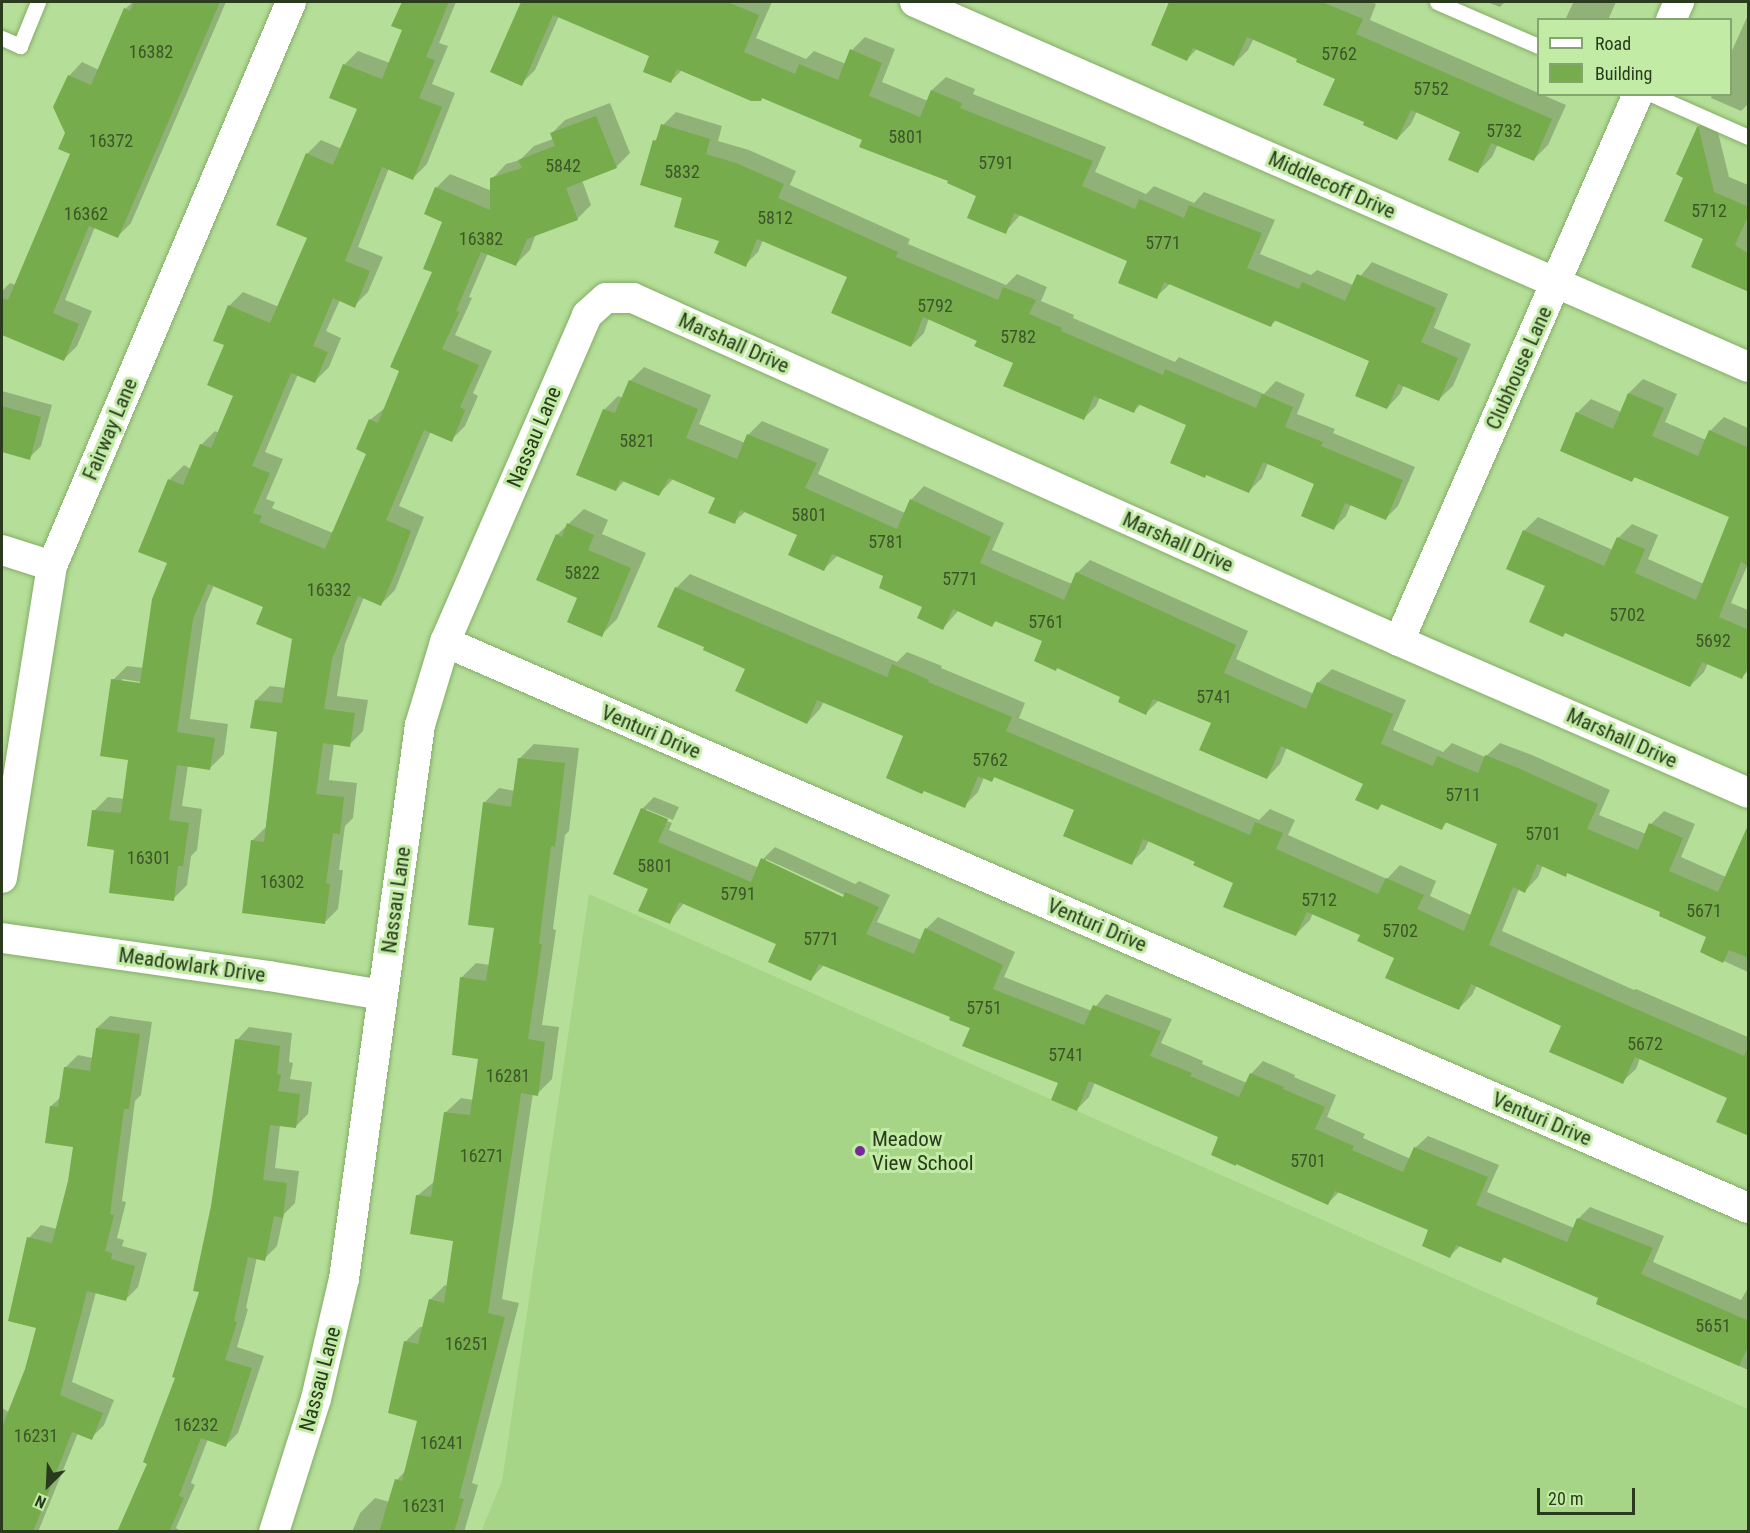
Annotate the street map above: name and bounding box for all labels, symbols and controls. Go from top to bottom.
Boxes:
legend [1537,18,1732,96]
text: Road [1595,33,1631,54]
house number: 16382 [129,41,173,63]
house number: 5762 [1321,43,1357,65]
text: Building [1595,63,1652,84]
house number: 5752 [1413,78,1449,100]
house number: 5732 [1486,120,1522,142]
house number: 5801 [888,126,924,148]
house number: 16372 [89,130,133,152]
street label: Middlecoff Drive [1265,146,1399,224]
house number: 5791 [978,152,1014,174]
house number: 5842 [545,155,581,177]
house number: 5832 [664,161,700,183]
house number: 5712 [1691,200,1727,222]
house number: 16362 [64,203,108,225]
house number: 5812 [757,207,793,229]
house number: 16382 [459,228,503,250]
house number: 5771 [1145,232,1181,254]
house number: 5792 [917,295,953,317]
street label: Clubhouse Lane [1481,302,1557,434]
street label: Marshall Drive [675,307,793,379]
house number: 5782 [1000,326,1036,348]
street label: Fairway Lane [77,374,143,484]
street label: Nassau Lane [501,383,567,491]
house number: 5821 [619,430,655,452]
house number: 5801 [791,504,827,526]
street label: Marshall Drive [1119,506,1237,578]
house number: 5781 [868,531,904,553]
house number: 5822 [564,562,600,584]
house number: 5771 [942,568,978,590]
house number: 16332 [307,579,351,601]
house number: 5702 [1609,604,1645,626]
house number: 5761 [1028,611,1064,633]
house number: 5692 [1695,630,1731,652]
house number: 5741 [1196,686,1232,708]
street label: Venturi Drive [597,700,705,764]
street label: Marshall Drive [1563,702,1681,774]
house number: 5762 [972,749,1008,771]
house number: 5711 [1445,784,1481,806]
house number: 5701 [1525,823,1561,845]
street label: Nassau Lane [376,845,416,955]
house number: 16301 [127,847,171,869]
house number: 5801 [637,855,673,877]
house number: 16302 [260,871,304,893]
house number: 5791 [720,883,756,905]
house number: 5712 [1301,889,1337,911]
street label: Venturi Drive [1043,893,1151,957]
house number: 5671 [1686,900,1722,922]
house number: 5702 [1382,920,1418,942]
house number: 5771 [803,928,839,950]
street label: Meadowlark Drive [117,942,267,988]
house number: 5751 [966,997,1002,1019]
house number: 5672 [1627,1033,1663,1055]
house number: 5741 [1048,1044,1084,1066]
house number: 16281 [486,1065,530,1087]
street label: Venturi Drive [1488,1087,1596,1151]
place label: Meadow View School [872,1126,974,1176]
marker: Meadow View School [853,1144,867,1158]
house number: 16271 [460,1145,504,1167]
house number: 5701 [1290,1150,1326,1172]
house number: 5651 [1695,1315,1731,1337]
street label: Nassau Lane [294,1324,346,1434]
house number: 16251 [445,1333,489,1355]
house number: 16232 [174,1414,218,1436]
house number: 16231 [14,1425,58,1447]
house number: 16241 [420,1432,464,1454]
north arrow [18,1455,78,1515]
scale bar [1540,1476,1638,1514]
text: 20 m [1548,1488,1583,1509]
text: N [32,1491,49,1513]
house number: 16231 [402,1495,446,1517]

